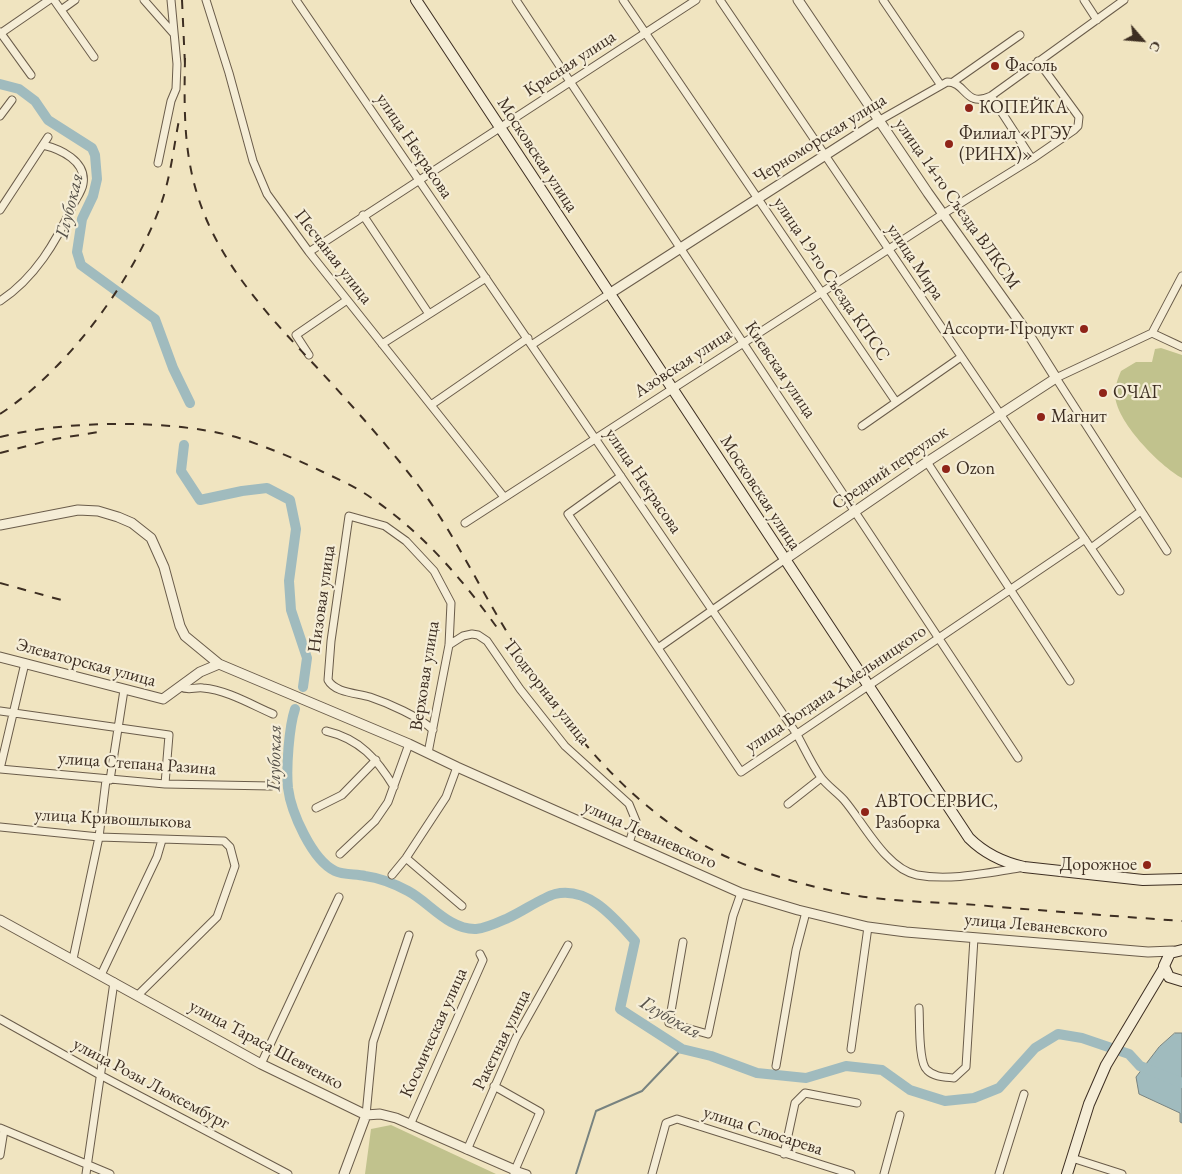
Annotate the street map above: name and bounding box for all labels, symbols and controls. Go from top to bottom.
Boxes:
north arrow [1117,15,1167,65]
street label: Красная улица [520,26,620,102]
text: С [1145,38,1166,55]
place label: Фасоль [1005,55,1057,77]
marker: Фасоль [989,60,1001,72]
street label: улица Некрасова [371,89,457,203]
street label: Черноморская улица [750,89,890,189]
street label: Московская улица [492,93,582,217]
place label: КОПЕЙКА [979,97,1068,119]
marker: КОПЕЙКА [963,102,975,114]
street label: улица 14-го Съезда ВЛКСМ [890,114,1024,294]
place label: Филиал «РГЭУ (РИНХ)» [959,123,1073,166]
marker: Филиал «РГЭУ (РИНХ)» [943,138,955,150]
water label: Глубокая [51,171,89,241]
street label: улица 19-го Съезда КПСС [768,193,894,365]
street label: Песчаная улица [289,205,377,309]
street label: улица Мира [882,220,948,304]
street label: Киевская улица [740,317,820,423]
place label: Ассорти-Продукт [943,318,1074,340]
street label: Азовская улица [630,323,736,403]
marker: Ассорти-Продукт [1078,323,1090,335]
place label: ОЧАГ [1113,382,1161,404]
marker: ОЧАГ [1097,387,1109,399]
place label: Магнит [1051,406,1107,428]
marker: Магнит [1035,411,1047,423]
street label: Средний переулок [828,421,952,515]
street label: улица Некрасова [600,424,686,538]
street label: Московская улица [715,431,805,555]
place label: Ozon [956,458,995,480]
marker: Ozon [940,463,952,475]
street label: Низовая улица [304,544,340,654]
street label: Верховая улица [406,619,444,733]
street label: улица Богдана Хмельницкого [741,620,931,758]
street label: Элеваторская улица [14,634,158,692]
street label: Подгорная улица [500,637,594,749]
water label: Глубокая [263,724,287,792]
street label: улица Степана Разина [57,748,217,780]
place label: АВТОСЕРВИС, Разборка [875,791,998,834]
street label: улица Леваневского [580,796,720,874]
street label: улица Кривошлыкова [34,804,192,834]
marker: АВТОСЕРВИС, Разборка [859,806,871,818]
place label: Дорожное [1060,854,1137,876]
marker: Дорожное [1141,859,1153,871]
street label: улица Леваневского [963,909,1109,943]
street label: Космическая улица [396,965,472,1101]
street label: Ракетная улица [468,986,536,1094]
water label: Глубокая [635,991,705,1045]
street label: улица Тараса Шевченко [185,995,347,1095]
street label: улица Розы Люксембург [69,1033,233,1135]
street label: улица Слюсарева [701,1102,825,1160]

